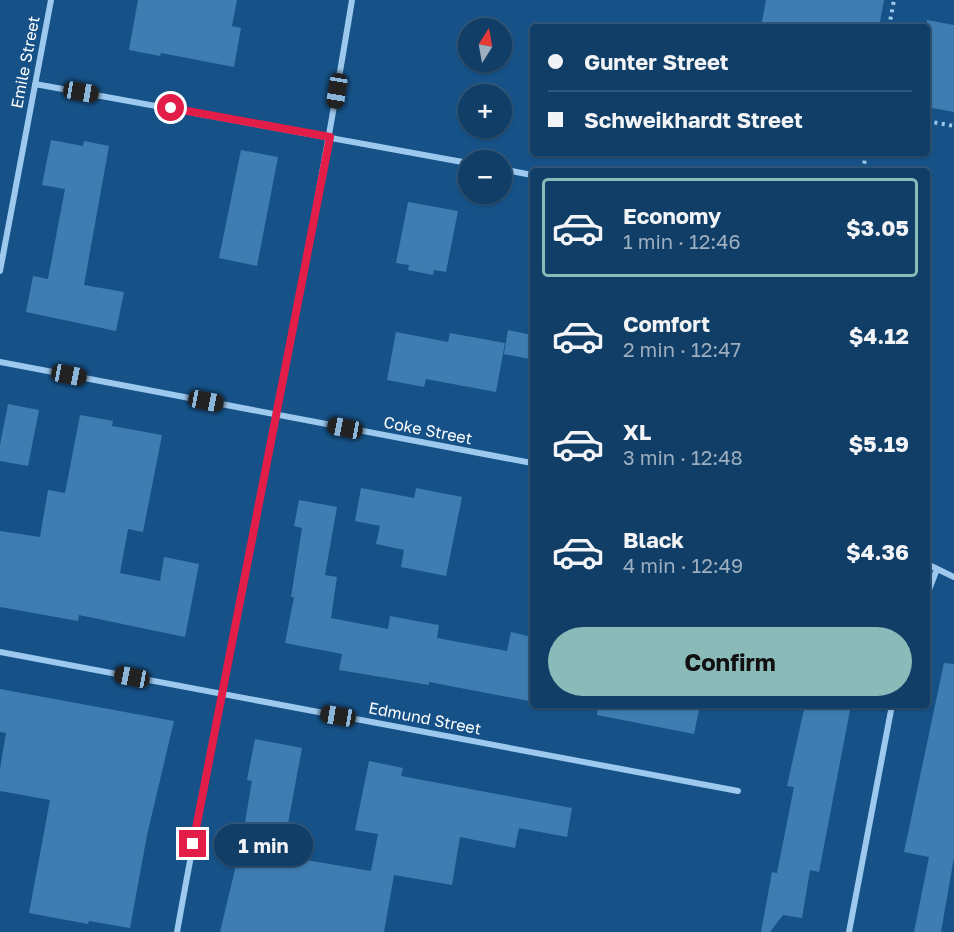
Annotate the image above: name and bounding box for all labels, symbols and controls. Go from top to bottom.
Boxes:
street label: Emile Street [6,14,44,110]
north arrow [458,18,512,72]
map controls [458,18,512,204]
text: Gunter Street [584,48,729,75]
car [325,72,349,110]
car [62,80,100,104]
button: + [458,84,512,138]
route start [157,94,184,121]
text: Schweikhardt Street [584,106,803,133]
button: − [458,150,512,204]
icon: car [551,201,605,255]
text: Economy [623,202,721,229]
text: $3.05 [846,214,909,241]
text: 1 min · 12:46 [623,229,741,253]
icon: car [551,309,605,363]
text: Comfort [623,310,710,337]
text: $4.12 [849,322,909,349]
text: 2 min · 12:47 [623,337,741,361]
car [50,363,88,387]
car [187,389,225,413]
street label: Coke Street [382,412,474,448]
car [326,416,364,440]
icon: car [551,417,605,471]
text: XL [623,418,651,445]
text: $5.19 [848,430,909,457]
text: 3 min · 12:48 [623,445,743,469]
icon: car [551,525,605,579]
text: Black [623,526,684,553]
text: $4.36 [846,538,909,565]
text: 4 min · 12:49 [623,553,743,577]
button: Confirm [548,627,912,696]
car [113,665,151,689]
street label: Edmund Street [367,697,483,739]
car [319,704,357,728]
callout: 1 min [214,823,313,865]
route end [179,830,206,857]
text: 1 min [238,833,289,857]

